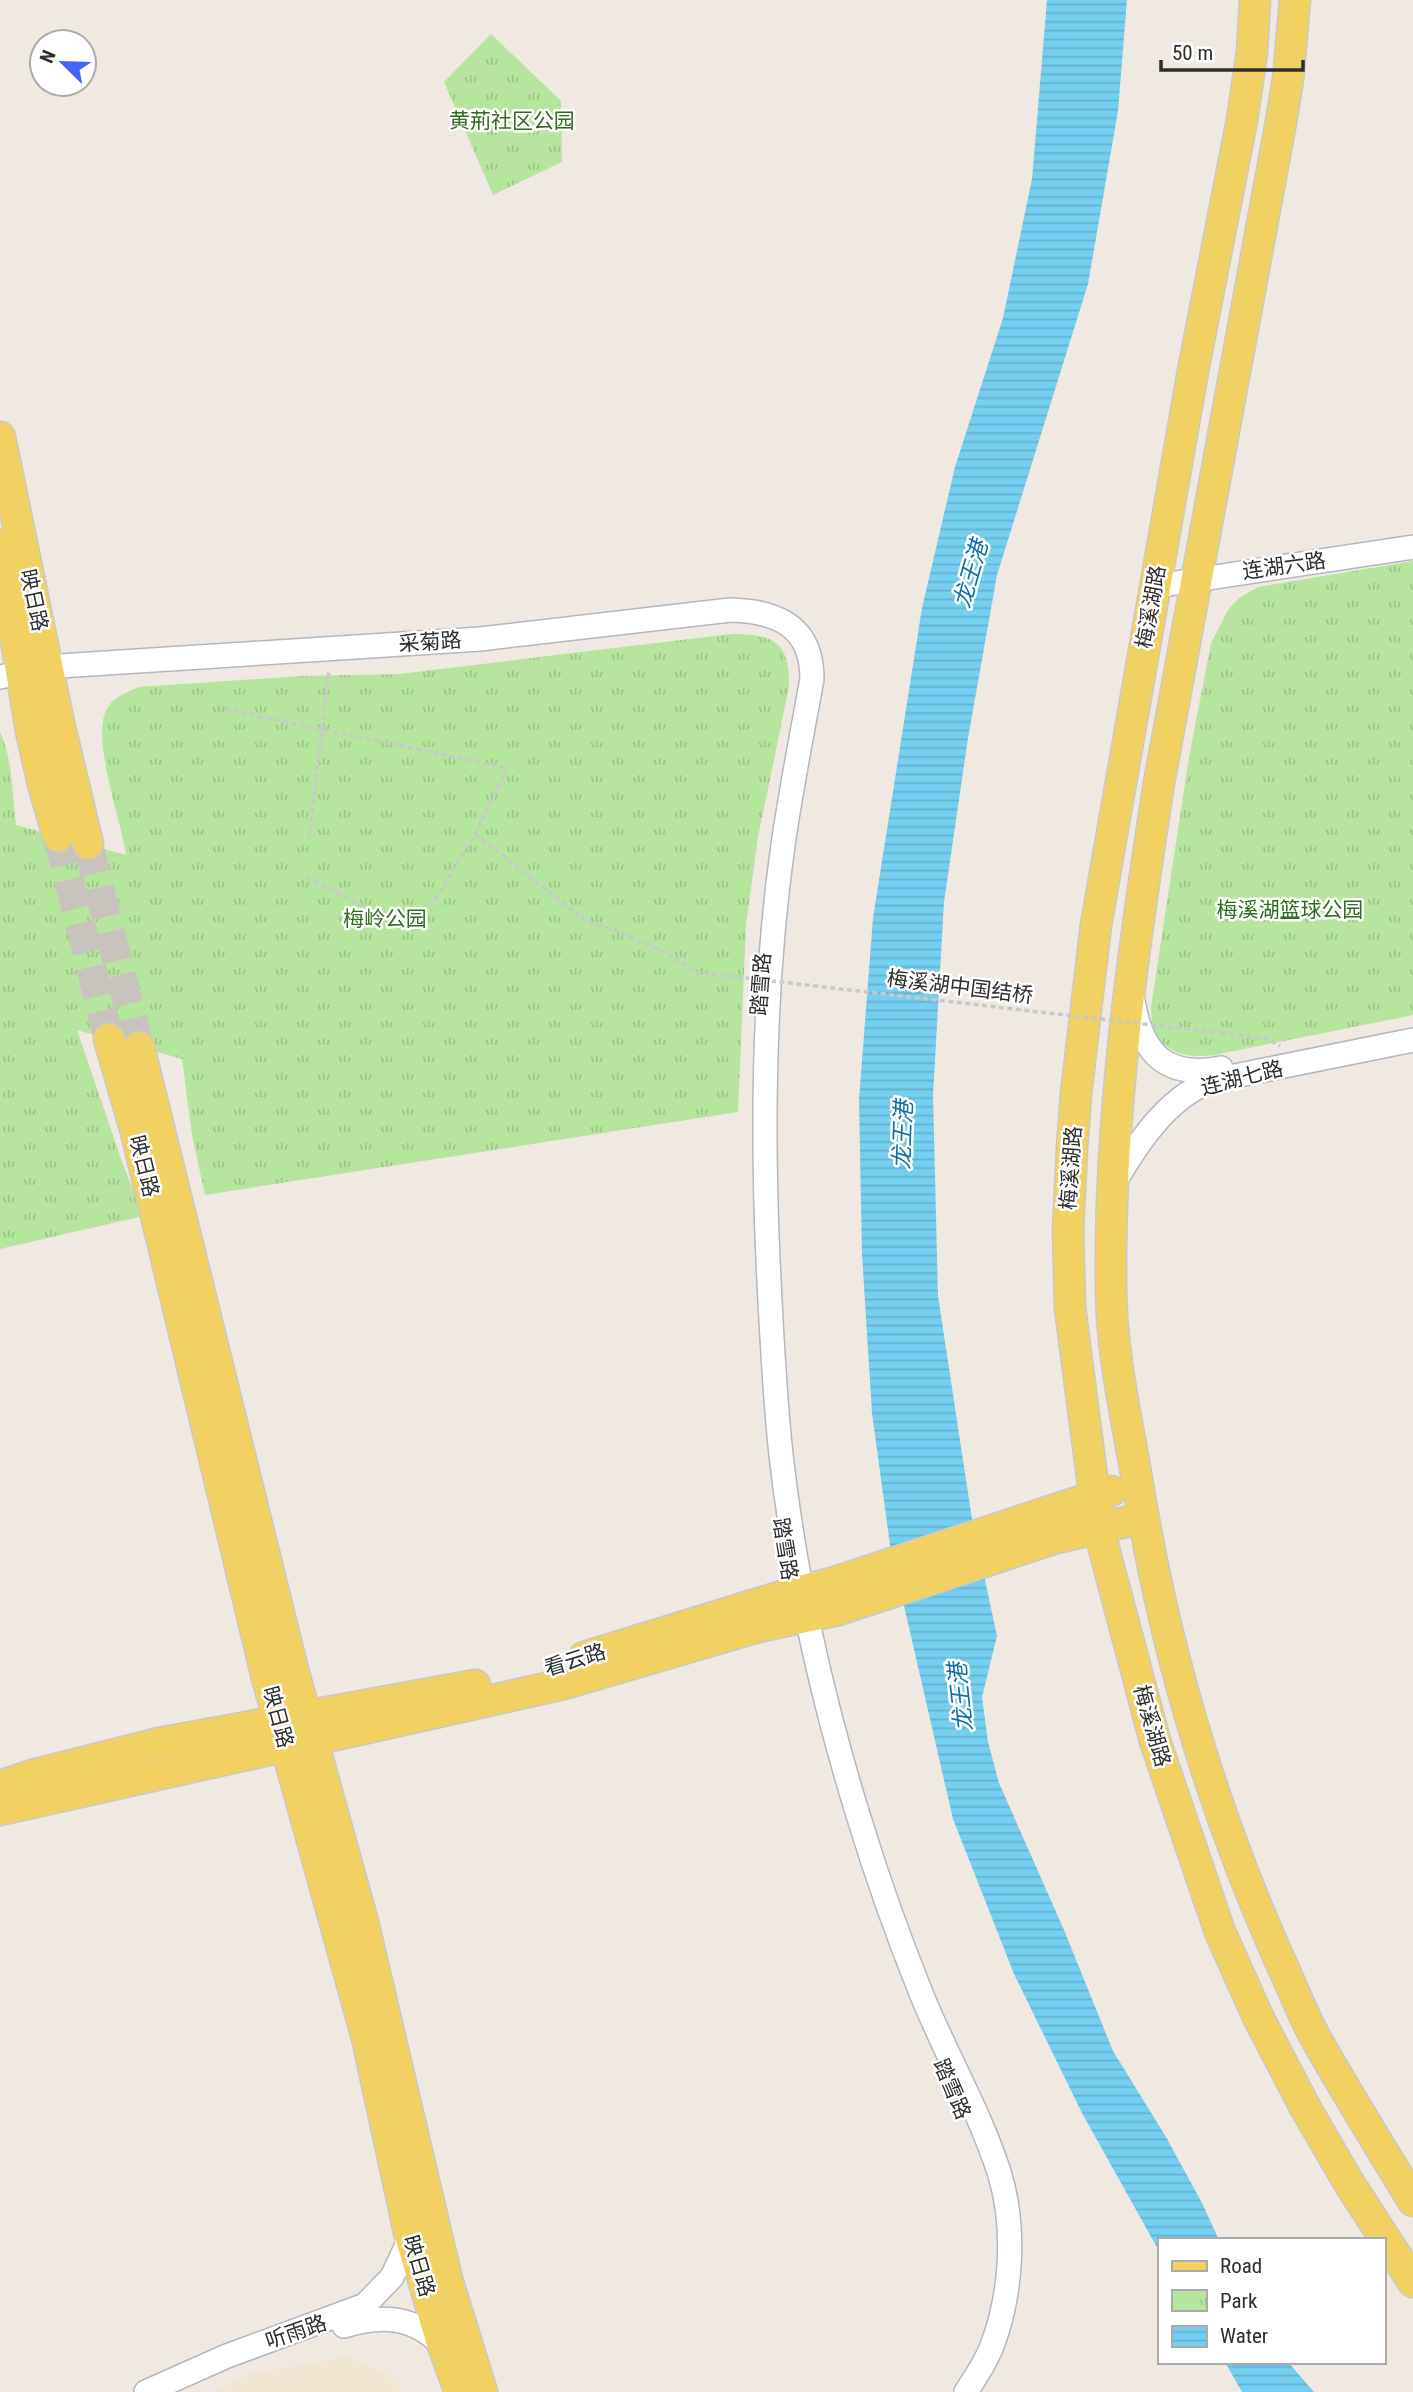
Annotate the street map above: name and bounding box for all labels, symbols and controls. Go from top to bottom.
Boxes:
north arrow [28,28,98,98]
scale bar [1161,28,1303,72]
text: 50 m [1172,41,1213,65]
text: N [35,47,61,66]
park label: 黄荊社区公园 [449,109,575,133]
water label: 龙王港 [949,534,994,611]
street label: 连湖六路 [1241,548,1327,584]
street label: 梅溪湖路 [1132,564,1170,650]
street label: 映日路 [16,567,52,633]
street label: 采菊路 [398,628,462,656]
park label: 梅溪湖篮球公园 [1217,898,1364,922]
park label: 梅岭公园 [343,907,427,931]
street label: 踏雪路 [747,952,775,1016]
street label: 梅溪湖中国结桥 [886,966,1034,1008]
street label: 连湖七路 [1198,1056,1286,1100]
water label: 龙王港 [888,1097,918,1170]
street label: 梅溪湖路 [1056,1125,1086,1211]
street label: 映日路 [125,1133,163,1199]
street label: 踏雪路 [768,1516,802,1582]
street label: 看云路 [541,1639,609,1681]
water label: 龙王港 [944,1658,978,1733]
street label: 梅溪湖路 [1129,1682,1175,1770]
street label: 映日路 [258,1683,298,1751]
street label: 踏雪路 [929,2055,975,2123]
street label: 映日路 [399,2232,439,2300]
legend [1158,2238,1385,2364]
text: Road [1220,2254,1262,2278]
text: Park [1220,2289,1258,2313]
street label: 听雨路 [262,2310,330,2354]
text: Water [1220,2324,1268,2348]

